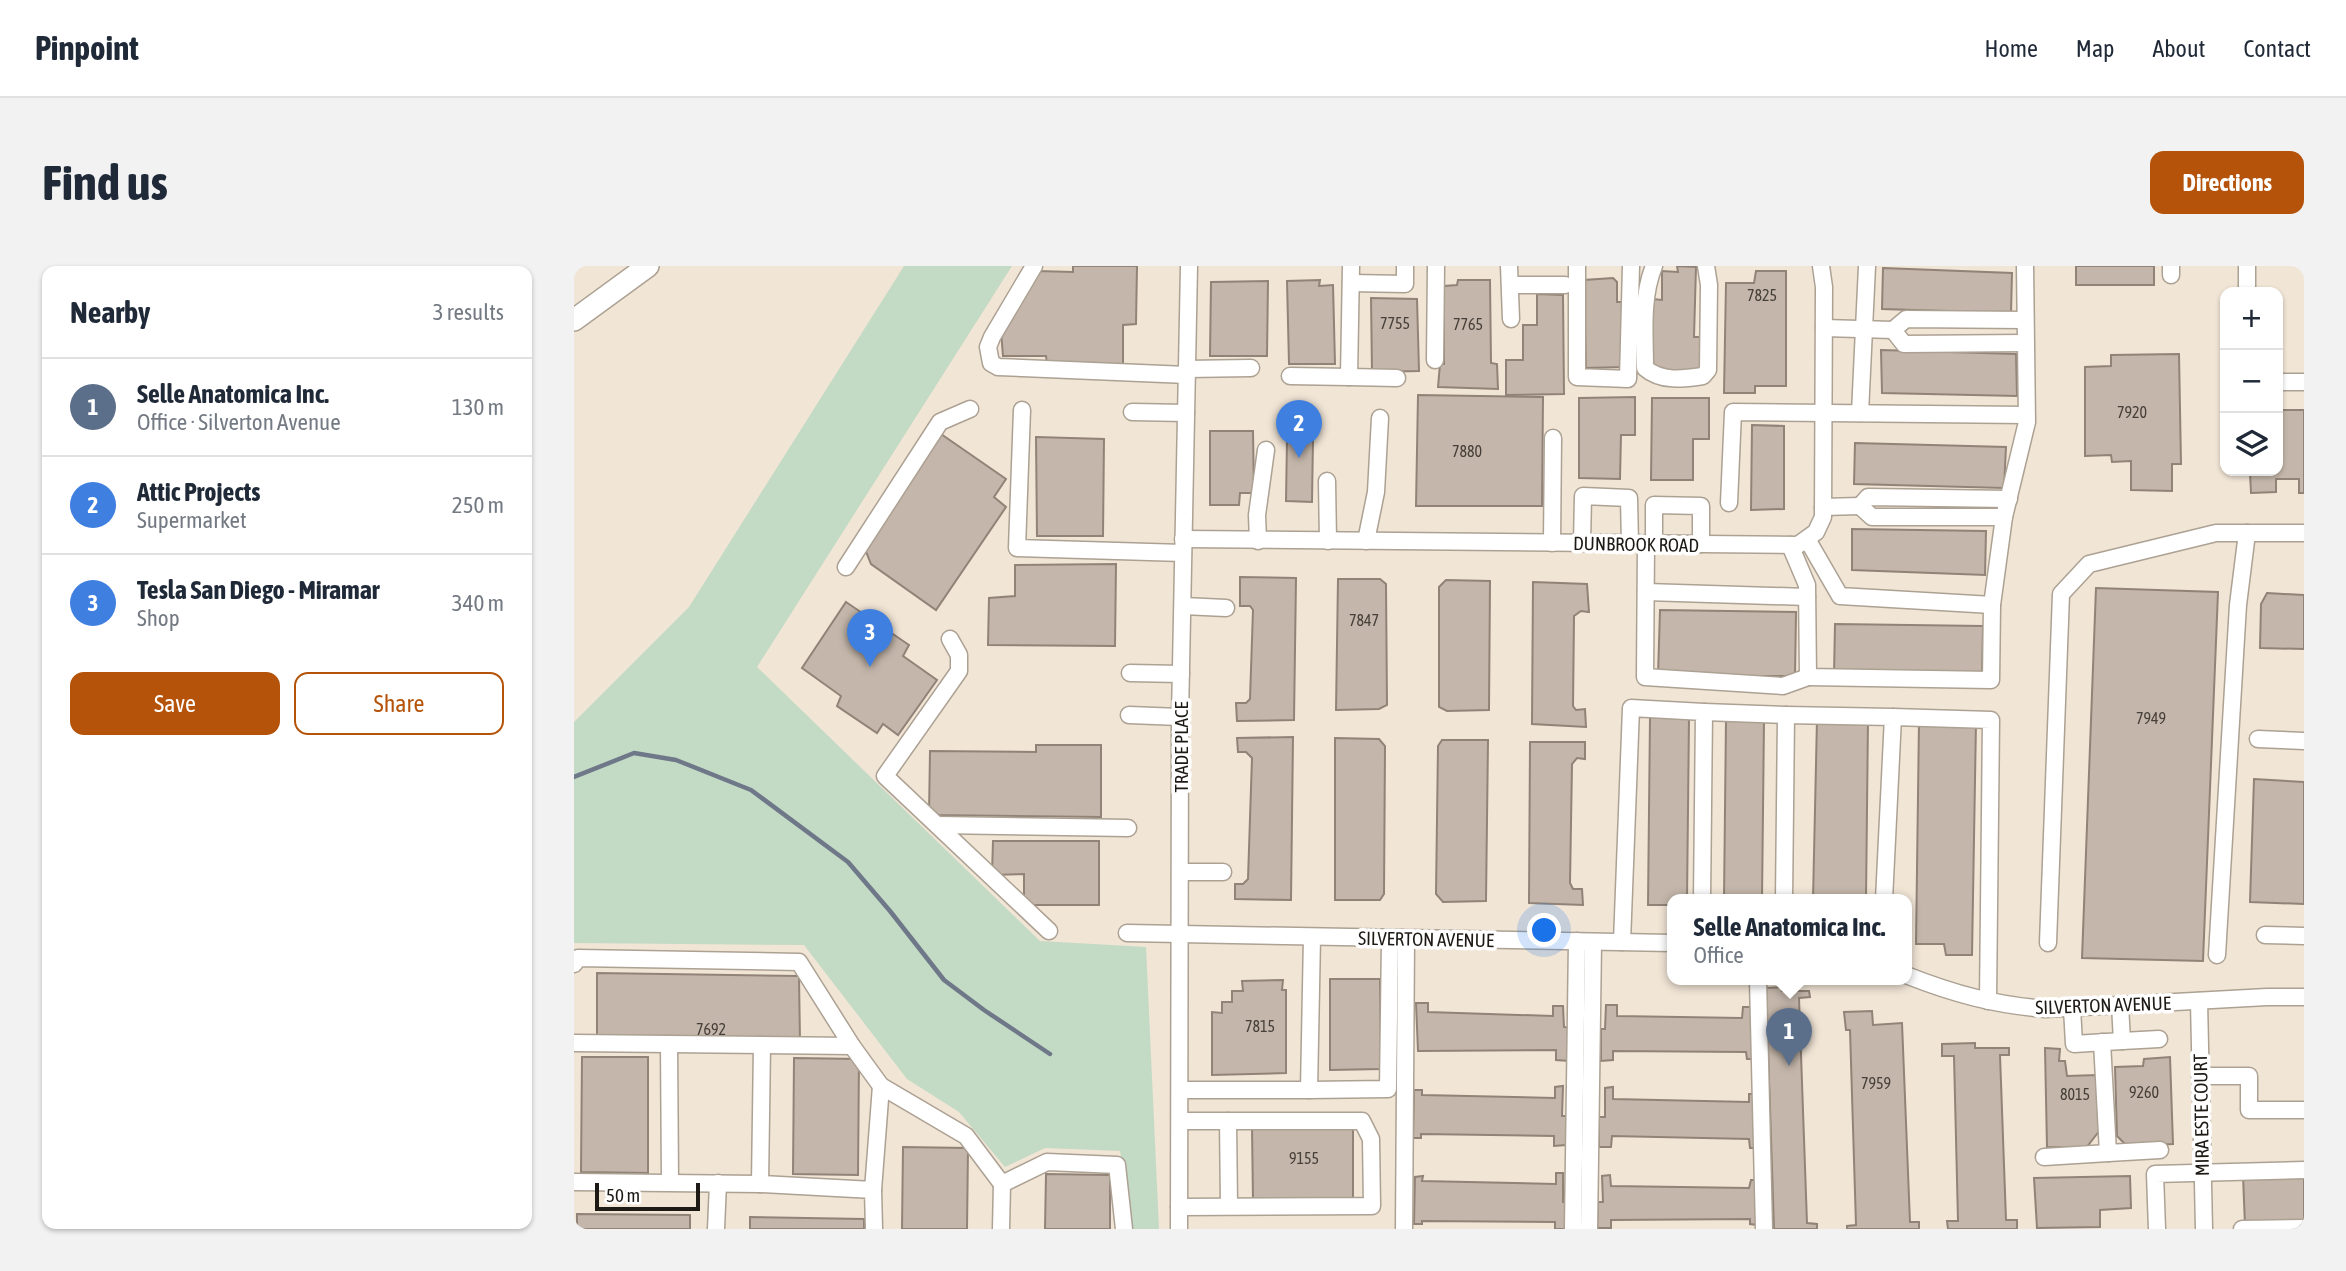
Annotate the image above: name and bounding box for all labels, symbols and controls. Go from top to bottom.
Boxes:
text: Pinpoint [35,29,139,67]
text: Home [1984,35,2038,62]
text: Map [2076,35,2114,62]
text: About [2152,35,2205,62]
text: Contact [2243,35,2311,62]
button: Directions [2150,151,2304,214]
text: Find us [42,154,168,210]
house number: 7825 [1747,286,1777,304]
map controls [2220,287,2283,476]
button: + [2220,287,2283,350]
text: Nearby [70,295,150,329]
text: 3 results [433,299,504,325]
house number: 7755 [1380,314,1410,332]
house number: 7765 [1453,315,1483,333]
button: − [2220,350,2283,413]
text: Selle Anatomica Inc. [137,379,329,409]
text: 1 [88,394,98,420]
text: 130 m [452,394,504,420]
pin: 2 [1276,400,1322,458]
house number: 7920 [2117,403,2147,421]
text: Office · Silverton Avenue [137,409,341,435]
button: layers [2220,413,2283,476]
house number: 7880 [1452,442,1482,460]
text: Attic Projects [137,477,260,507]
text: 2 [88,492,98,518]
text: 250 m [452,492,504,518]
text: Supermarket [137,507,247,533]
street label: DUNBROOK ROAD [1573,532,1699,556]
text: Tesla San Diego - Miramar [137,575,380,605]
text: 3 [88,590,98,616]
text: 340 m [452,590,504,616]
text: Shop [137,605,180,631]
pin: 3 [847,609,893,667]
house number: 7847 [1349,611,1379,629]
button: Save [70,672,280,735]
button: Share [294,672,504,735]
street label: TRADE PLACE [1170,701,1192,793]
house number: 7949 [2136,709,2166,727]
popup [1667,894,1912,985]
text: Selle Anatomica Inc. [1694,912,1885,942]
your location [1527,913,1561,947]
street label: SILVERTON AVENUE [1358,927,1494,951]
text: Office [1694,942,1744,968]
street label: SILVERTON AVENUE [2035,992,2171,1018]
pin: 1 [1766,1008,1812,1066]
house number: 7815 [1245,1017,1275,1035]
house number: 7692 [696,1020,726,1038]
street label: MIRA ESTE COURT [2189,1053,2213,1176]
house number: 7959 [1861,1074,1891,1092]
house number: 9260 [2129,1083,2159,1101]
house number: 8015 [2060,1085,2090,1103]
house number: 9155 [1289,1149,1319,1167]
scale bar [595,1180,700,1212]
text: 50 m [606,1184,640,1206]

